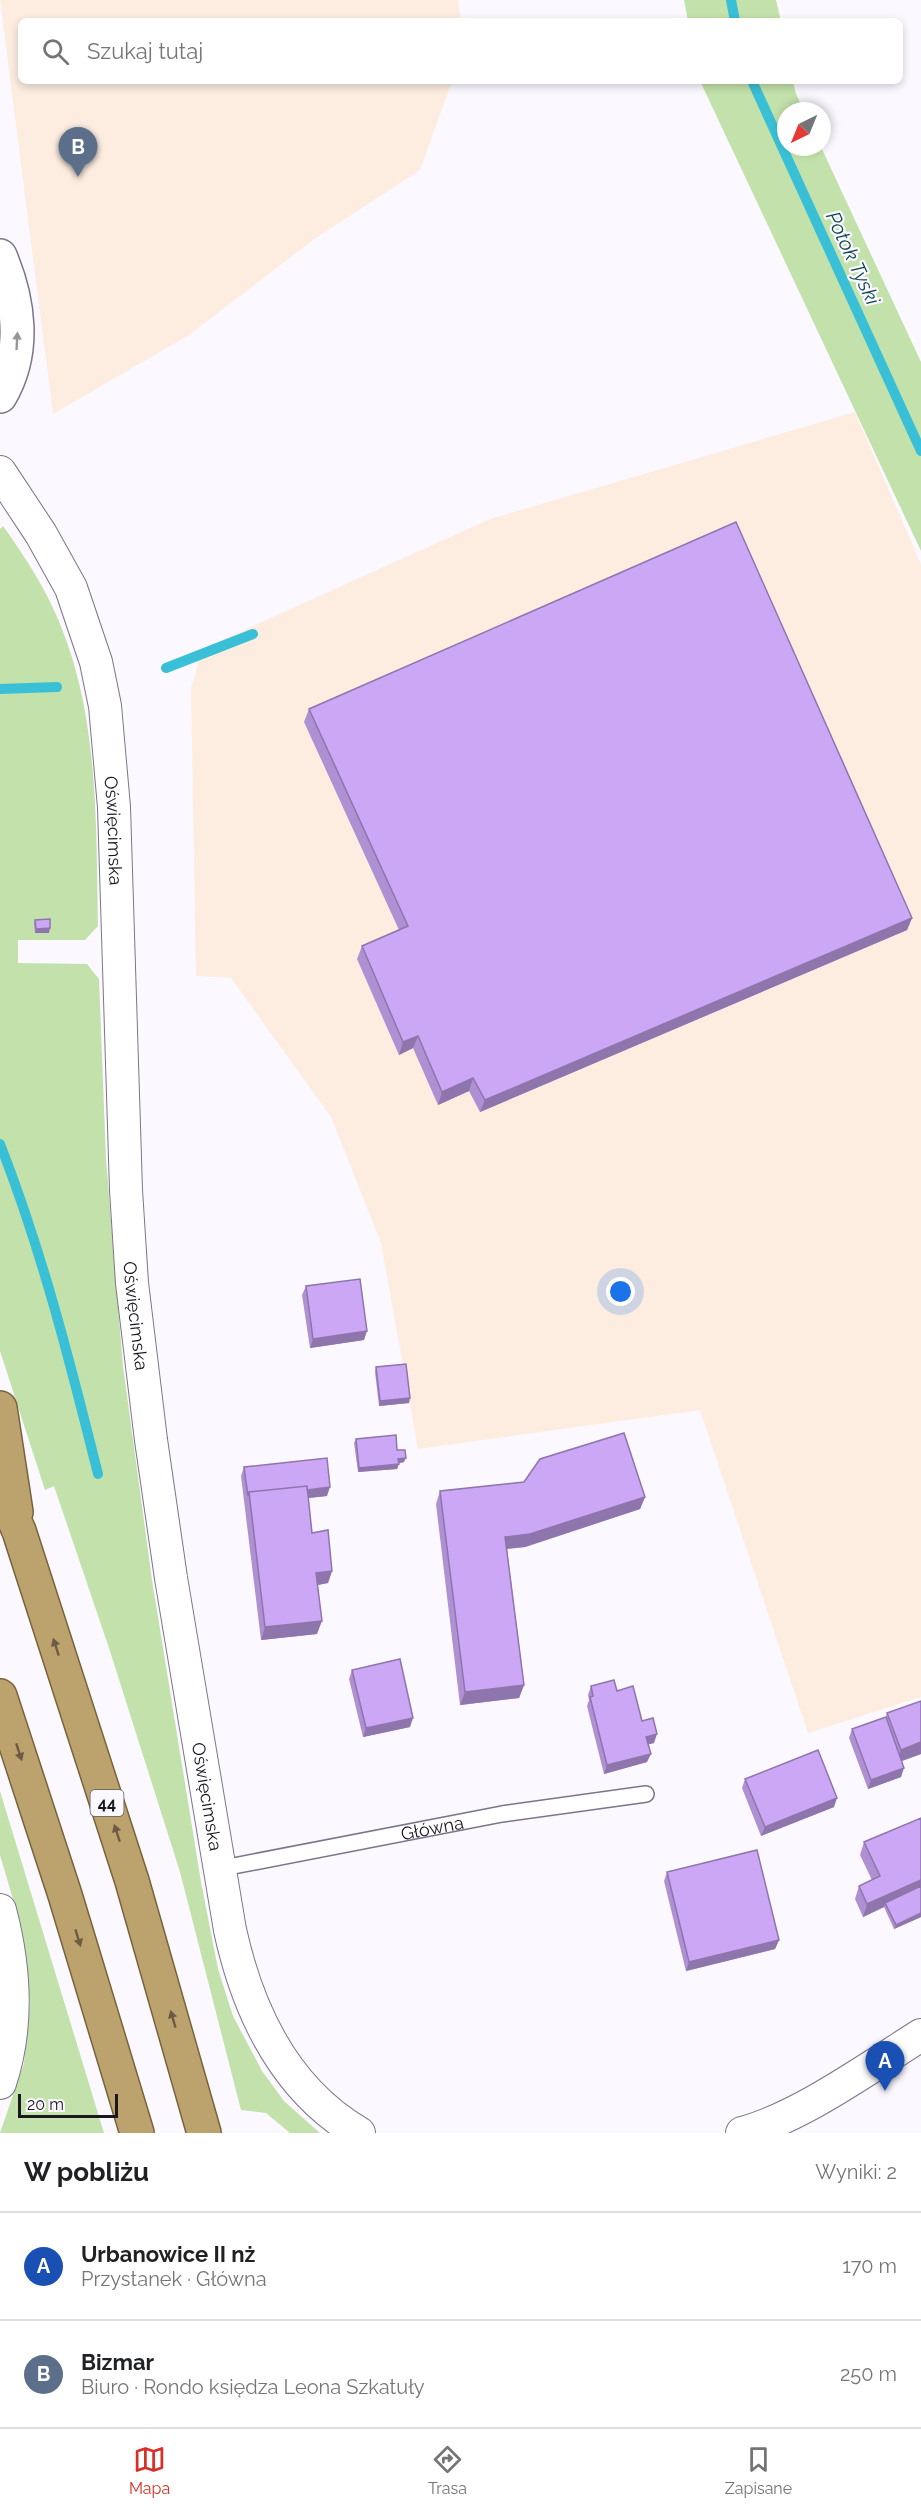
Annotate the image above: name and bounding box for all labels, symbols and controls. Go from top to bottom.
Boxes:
search box [18,18,903,84]
icon: search [39,35,72,68]
text: Szukaj tutaj [87,38,203,64]
north arrow [777,102,831,156]
pin: B [58,128,98,177]
water label: Potok Tyski [821,208,885,309]
one-way arrow [12,332,21,351]
street label: Oświęcimska [101,775,127,886]
street label: Oświęcimska [120,1261,153,1372]
your location [606,1277,635,1306]
one-way arrow [51,1638,61,1656]
street label: Oświęcimska [188,1741,227,1852]
one-way arrow [15,1743,24,1761]
road number: 44 [90,1790,124,1816]
street label: Główna [399,1811,465,1844]
one-way arrow [111,1824,121,1842]
one-way arrow [74,1929,83,1947]
one-way arrow [168,2010,177,2028]
pin: A [866,2042,904,2091]
scale bar [18,2091,118,2118]
text: 20 m [27,2095,64,2114]
text: W pobliżu [24,2157,149,2187]
text: Wyniki: 2 [815,2160,897,2184]
text: Urbanowice II nż [81,2241,255,2267]
text: A [37,2254,50,2278]
text: 170 m [842,2254,897,2278]
text: Przystanek · Główna [81,2267,267,2291]
text: Bizmar [81,2349,154,2375]
text: B [37,2362,50,2386]
text: 250 m [840,2362,897,2386]
text: Biuro · Rondo księdza Leona Szkatuły [81,2375,425,2399]
tab: Mapa [129,2443,170,2498]
tab: Trasa [428,2443,467,2498]
tab: Zapisane [725,2443,792,2498]

